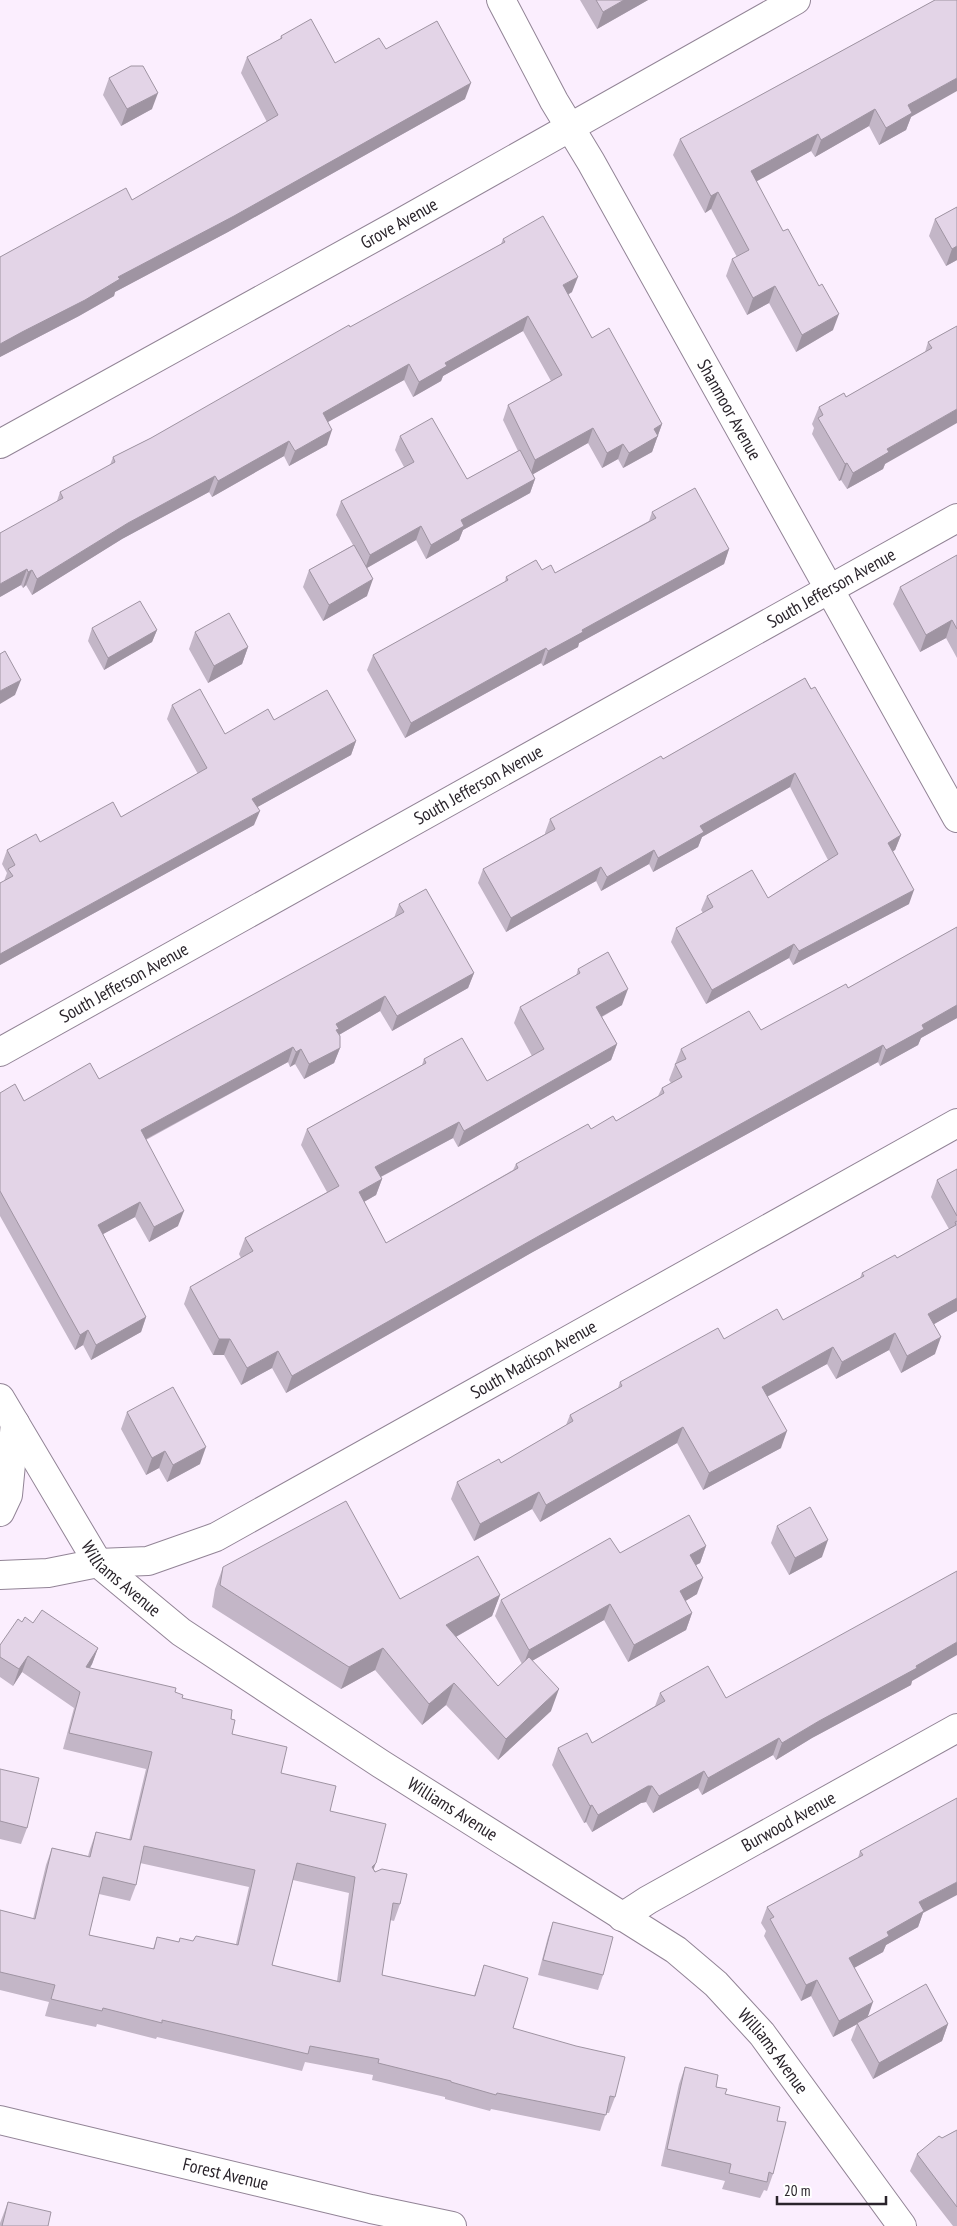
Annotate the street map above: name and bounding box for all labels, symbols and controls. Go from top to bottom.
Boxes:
street label: Grove Avenue [356,192,442,254]
street label: Shanmoor Avenue [692,355,767,464]
street label: South Jefferson Avenue [763,543,900,633]
street label: South Jefferson Avenue [410,739,547,830]
street label: South Jefferson Avenue [55,937,192,1027]
street label: South Madison Avenue [466,1315,601,1404]
street label: Williams Avenue [76,1536,166,1621]
street label: Williams Avenue [403,1772,502,1846]
street label: Burwood Avenue [737,1786,839,1857]
street label: Williams Avenue [733,2003,814,2098]
street label: Forest Avenue [180,2152,271,2195]
scale bar [777,2174,886,2206]
text: 20 m [784,2181,810,2200]

